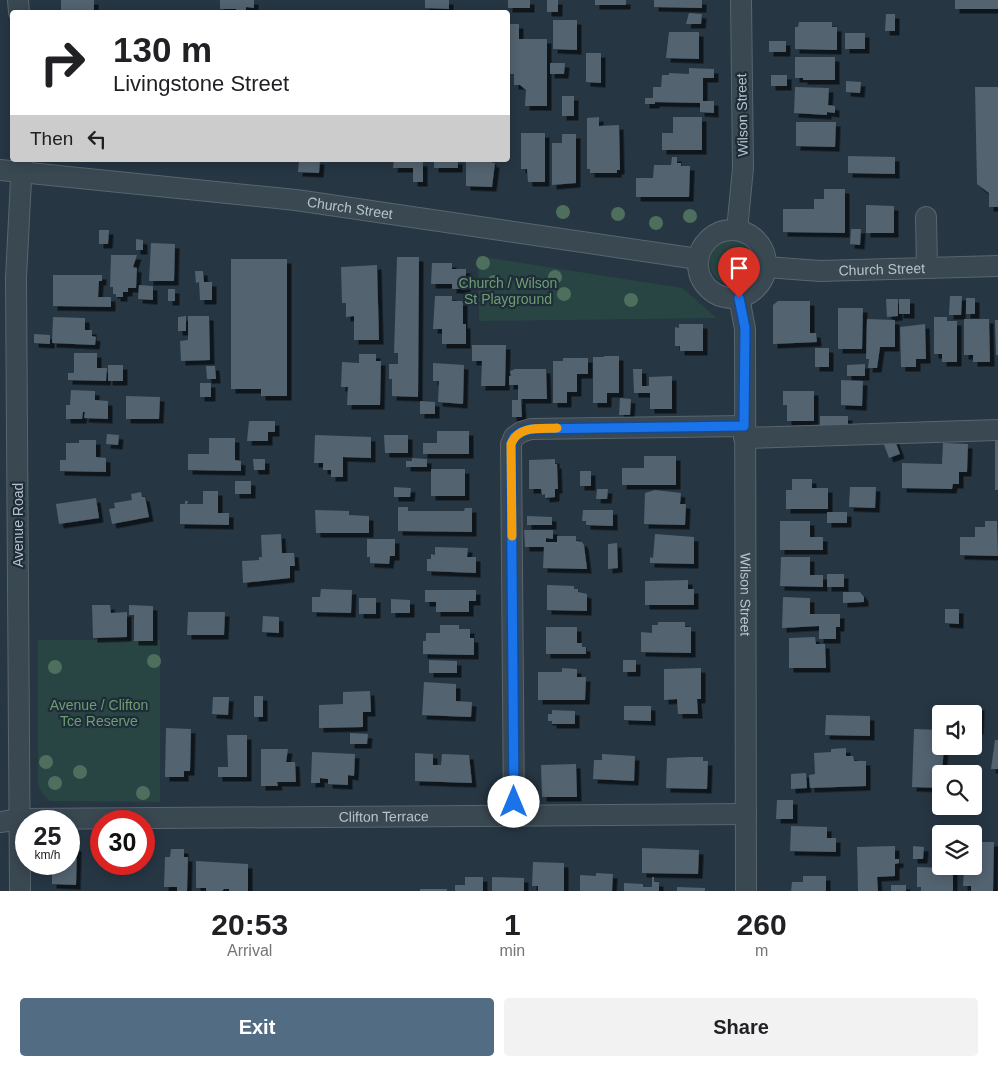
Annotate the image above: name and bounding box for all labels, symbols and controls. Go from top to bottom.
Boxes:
icon: right [30,30,95,95]
text: 130 m [113,30,212,69]
text: Livingstone Street [113,71,289,96]
street label: Wilson Street [733,73,751,157]
icon: left [83,125,111,153]
text: Then [30,128,73,149]
street label: Church Street [306,194,394,222]
pin [718,247,760,298]
icon: arrive [725,254,753,282]
street label: Church Street [838,260,925,278]
park label: Church / Wilson St Playground [459,275,557,307]
street label: Avenue Road [10,483,26,567]
street label: Wilson Street [737,553,754,636]
park label: Avenue / Clifton Tce Reserve [50,697,148,729]
map controls [932,705,982,875]
button: sound [932,705,982,755]
button: search [932,765,982,815]
position arrow [487,775,539,827]
street label: Clifton Terrace [339,808,429,825]
speed limit sign: 30 [90,810,155,875]
text: 25 [34,822,61,850]
button: layers [932,825,982,875]
text: km/h [34,848,61,862]
text: 20:53 [211,908,288,941]
text: 1 [504,908,521,941]
text: 260 [737,908,787,941]
text: Arrival [227,942,272,959]
text: min [499,942,525,959]
text: m [755,942,768,959]
button: Exit [20,998,494,1056]
button: Share [504,998,978,1056]

